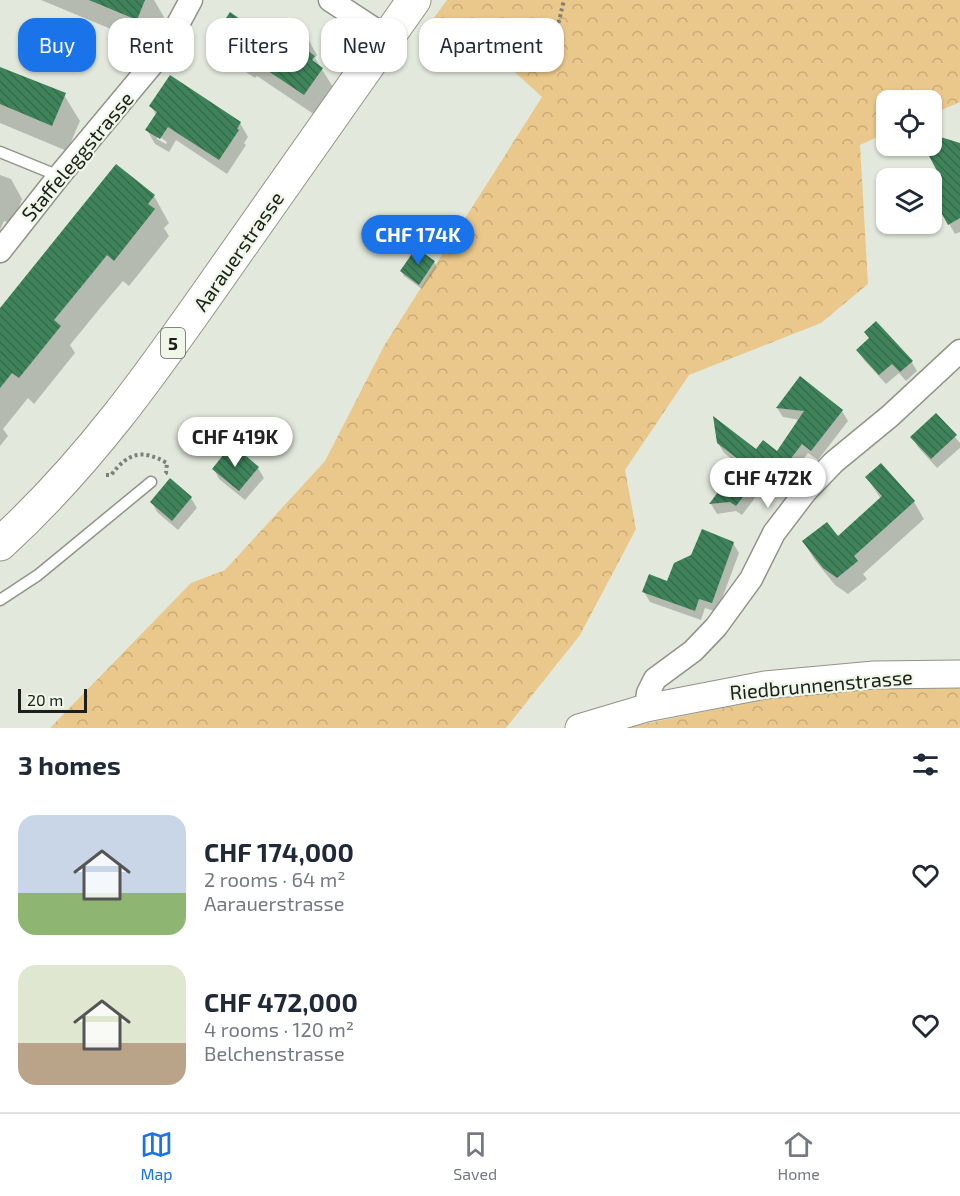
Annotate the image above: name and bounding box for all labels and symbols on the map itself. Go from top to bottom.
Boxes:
street label: Staffeleggstrasse [16,86,138,226]
street label: Aarauerstrasse [188,187,288,315]
pin: CHF 174K [356,215,480,266]
road number: 5 [161,328,185,358]
pin: CHF 419K [173,417,297,468]
pin: CHF 472K [706,458,830,509]
street label: Riedbrunnenstrasse [728,664,914,704]
scale bar [18,686,87,714]

